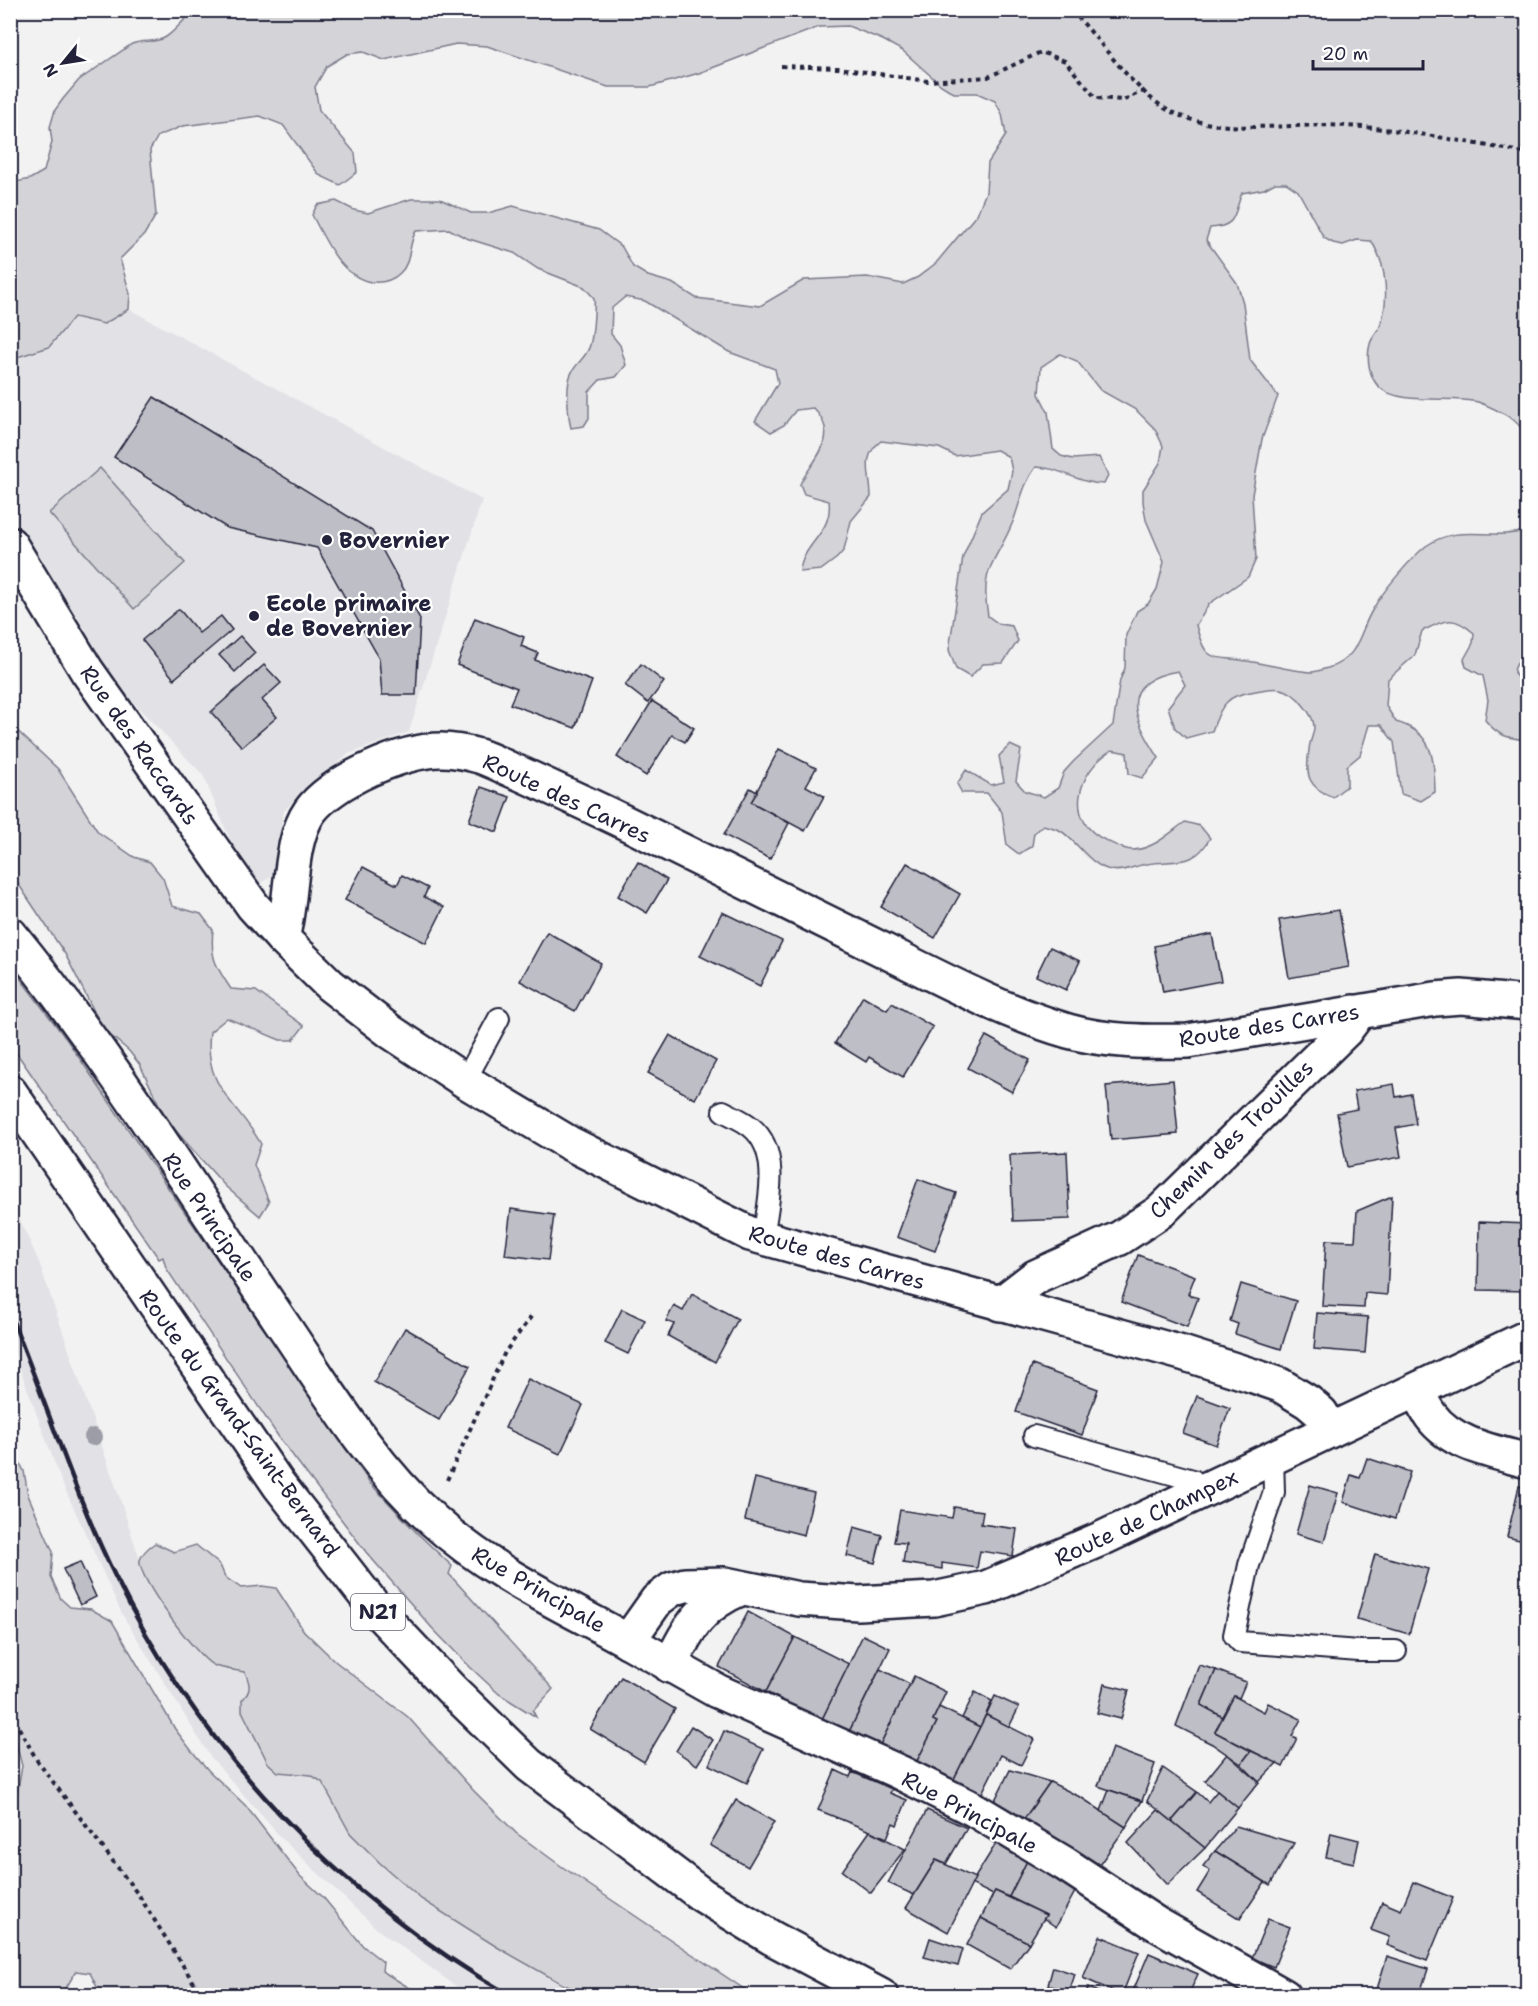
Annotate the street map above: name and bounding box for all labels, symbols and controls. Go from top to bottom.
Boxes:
north arrow [33,33,93,93]
scale bar [1313,33,1422,71]
text: 20 m [1322,42,1368,66]
text: N [38,60,63,81]
place label: Bovernier [339,526,450,555]
marker: Bovernier [320,533,334,547]
place label: Ecole primaire de Bovernier [266,589,431,643]
marker: Ecole primaire de Bovernier [247,609,261,623]
street label: Rue des Raccards [74,660,206,831]
street label: Route des Carres [478,747,655,850]
street label: Route des Carres [1177,997,1361,1054]
street label: Chemin des Trouilles [1143,1053,1320,1225]
street label: Rue Principale [156,1147,264,1288]
street label: Route des Carres [745,1218,928,1297]
street label: Route du Grand-Saint-Bernard [133,1284,347,1563]
street label: Route de Champex [1050,1462,1242,1573]
street label: Rue Principale [467,1539,611,1640]
road number: N21 [351,1594,405,1630]
street label: Rue Principale [897,1764,1043,1860]

